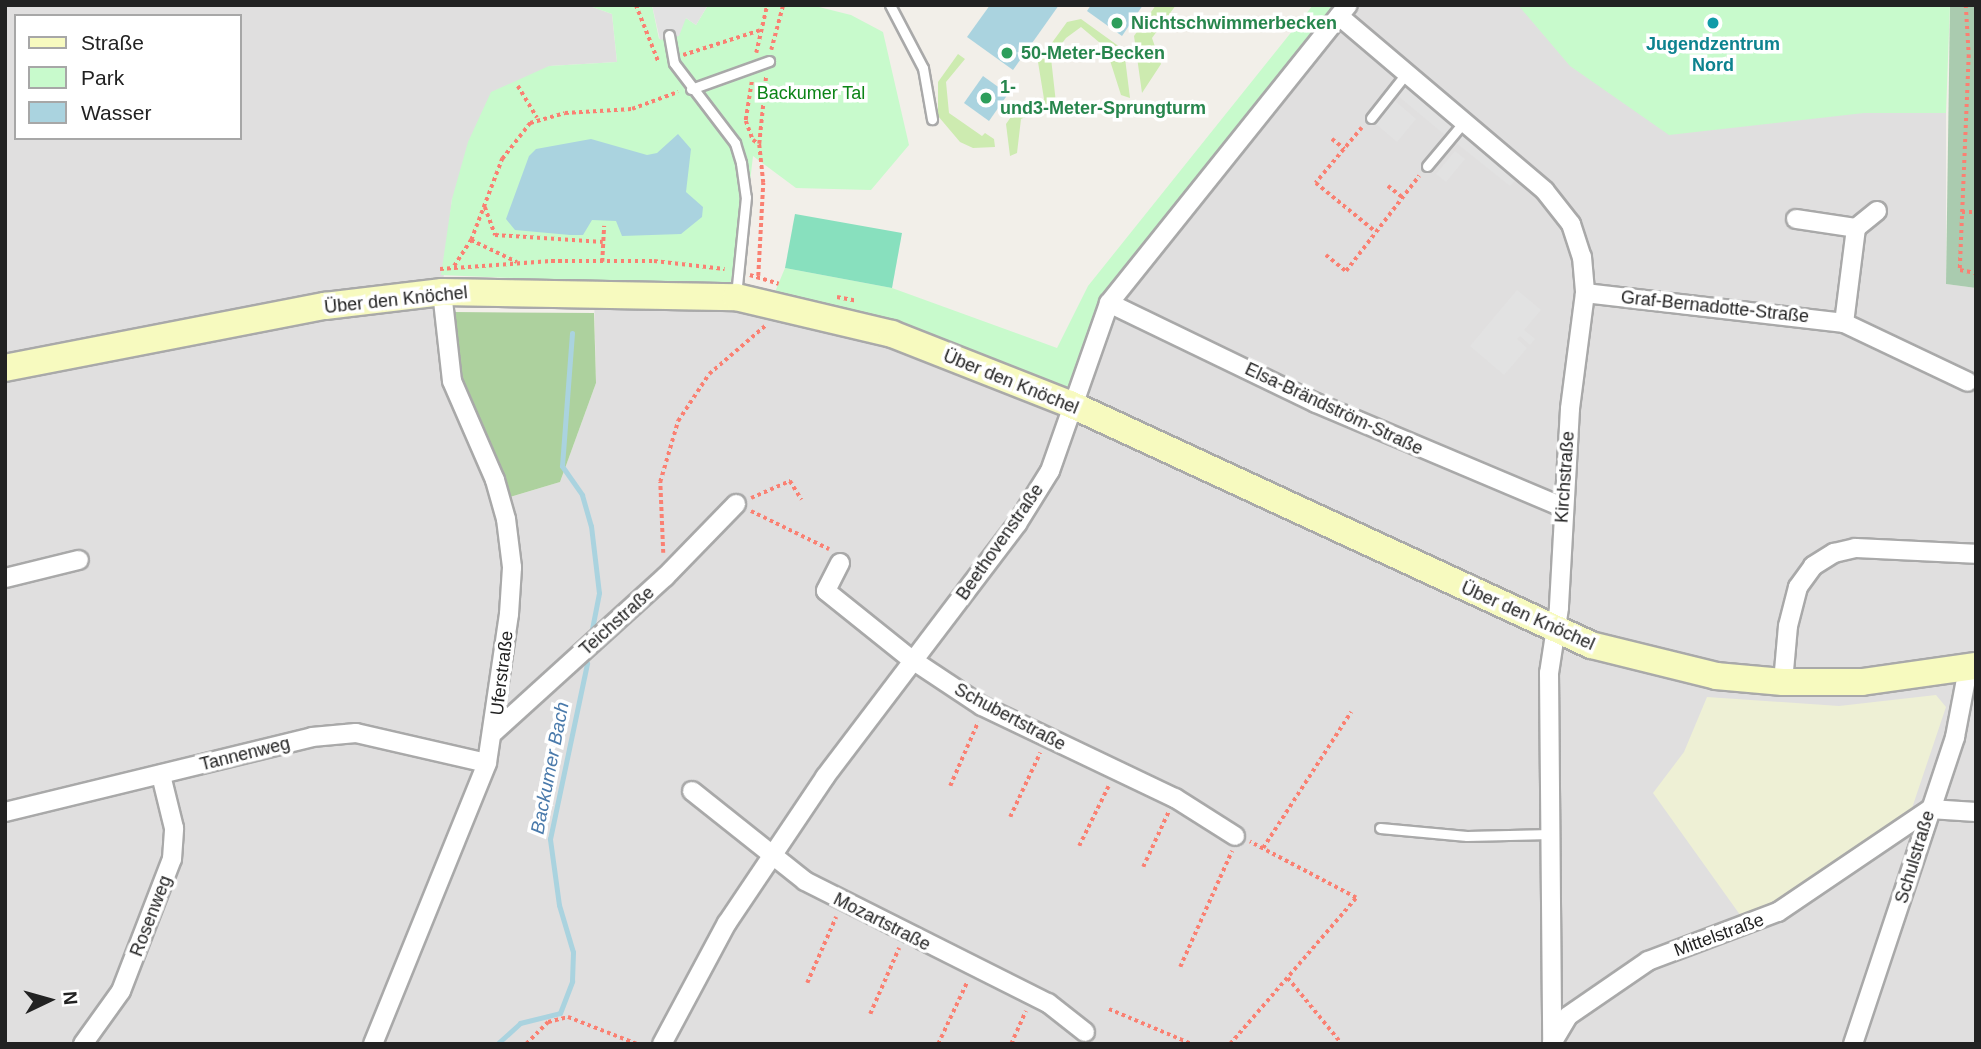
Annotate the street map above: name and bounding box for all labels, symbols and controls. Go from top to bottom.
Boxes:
place label: Nichtschwimmerbecken [1131,12,1337,34]
legend [14,14,242,140]
marker: Nichtschwimmerbecken [1109,15,1125,31]
marker: Jugendzentrum Nord [1705,15,1721,31]
text: Straße [81,31,144,54]
place label: Jugendzentrum Nord [1646,34,1780,76]
place label: 50-Meter-Becken [1021,42,1165,64]
marker: 50-Meter-Becken [999,45,1015,61]
text: Park [81,66,124,89]
place label: 1- und3-Meter-Sprungturm [1000,77,1206,119]
park label: Backumer Tal [756,82,866,104]
marker: 1- und3-Meter-Sprungturm [978,90,994,106]
text: Wasser [81,101,151,124]
street label: Über den Knöchel [323,282,469,318]
street label: Graf-Bernadotte-Straße [1620,286,1810,328]
street label: Über den Knöchel [940,345,1082,419]
street label: Elsa-Brändström-Straße [1241,358,1427,460]
street label: Kirchstraße [1551,430,1579,524]
street label: Beethovenstraße [952,480,1048,604]
street label: Über den Knöchel [1458,577,1598,655]
street label: Teichstraße [575,582,659,660]
street label: Uferstraße [486,629,518,717]
street label: Schubertstraße [951,679,1069,755]
water label: Backumer Bach [526,700,574,836]
street label: Tannenweg [198,732,292,776]
street label: Schulstraße [1891,808,1939,906]
street label: Rosenweg [126,872,176,960]
street label: Mozartstraße [830,888,934,956]
street label: Mittelstraße [1671,909,1767,961]
north arrow [14,965,84,1035]
text: N [59,990,81,1006]

